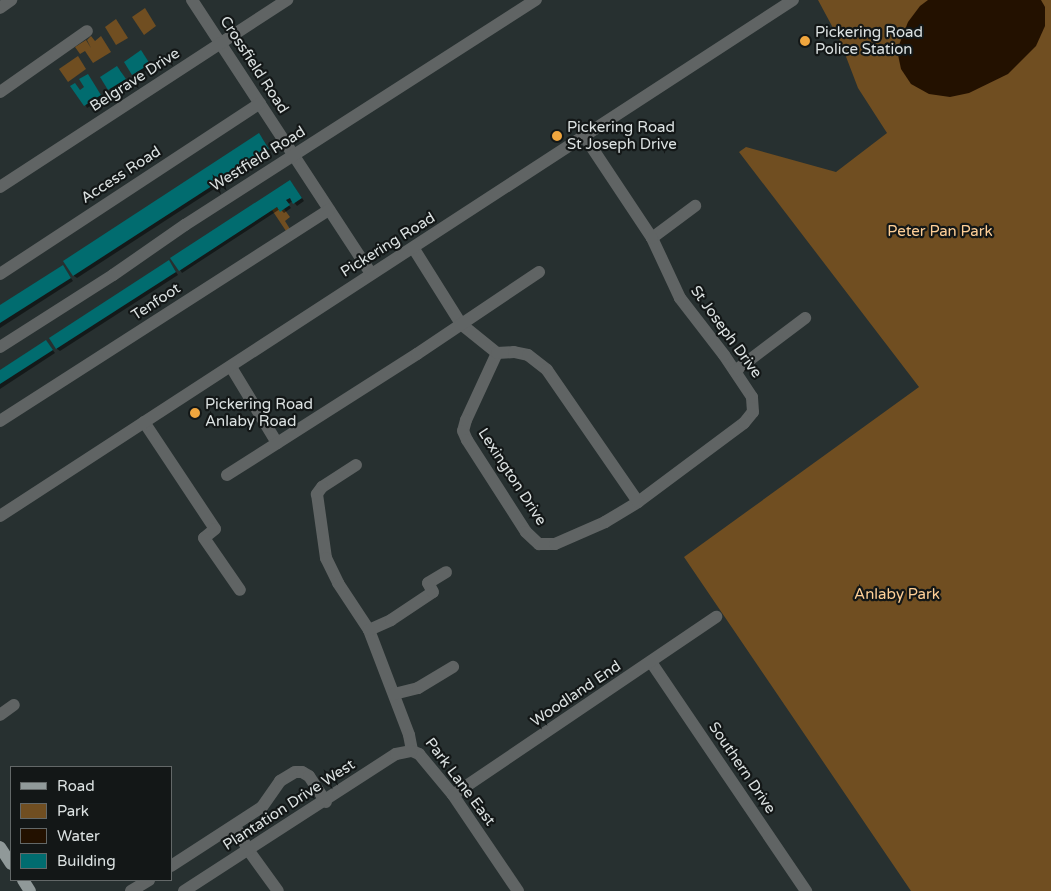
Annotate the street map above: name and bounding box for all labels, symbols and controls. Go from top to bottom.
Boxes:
street label: Crossfield Road [216,13,292,117]
place label: Pickering Road Police Station [815,23,923,58]
marker: Pickering Road Police Station [799,35,811,47]
street label: Belgrave Drive [87,44,183,116]
place label: Pickering Road St Joseph Drive [567,118,677,153]
street label: Westfield Road [207,123,309,195]
marker: Pickering Road St Joseph Drive [551,130,563,142]
street label: Access Road [78,143,164,207]
street label: Pickering Road [337,209,439,281]
park label: Peter Pan Park [887,223,993,241]
street label: Tenfoot [128,280,184,324]
street label: St Joseph Drive [686,282,766,382]
place label: Pickering Road Anlaby Road [205,395,313,430]
marker: Pickering Road Anlaby Road [189,407,201,419]
street label: Lexington Drive [474,425,550,529]
park label: Anlaby Park [854,586,940,604]
street label: Woodland End [527,657,625,731]
street label: Southern Drive [705,719,779,817]
street label: Park Lane East [421,735,499,829]
street label: Plantation Drive West [220,756,358,854]
legend [10,766,172,881]
text: Road [57,777,95,795]
text: Park [57,802,89,820]
text: Water [57,827,100,845]
text: Building [57,852,116,870]

